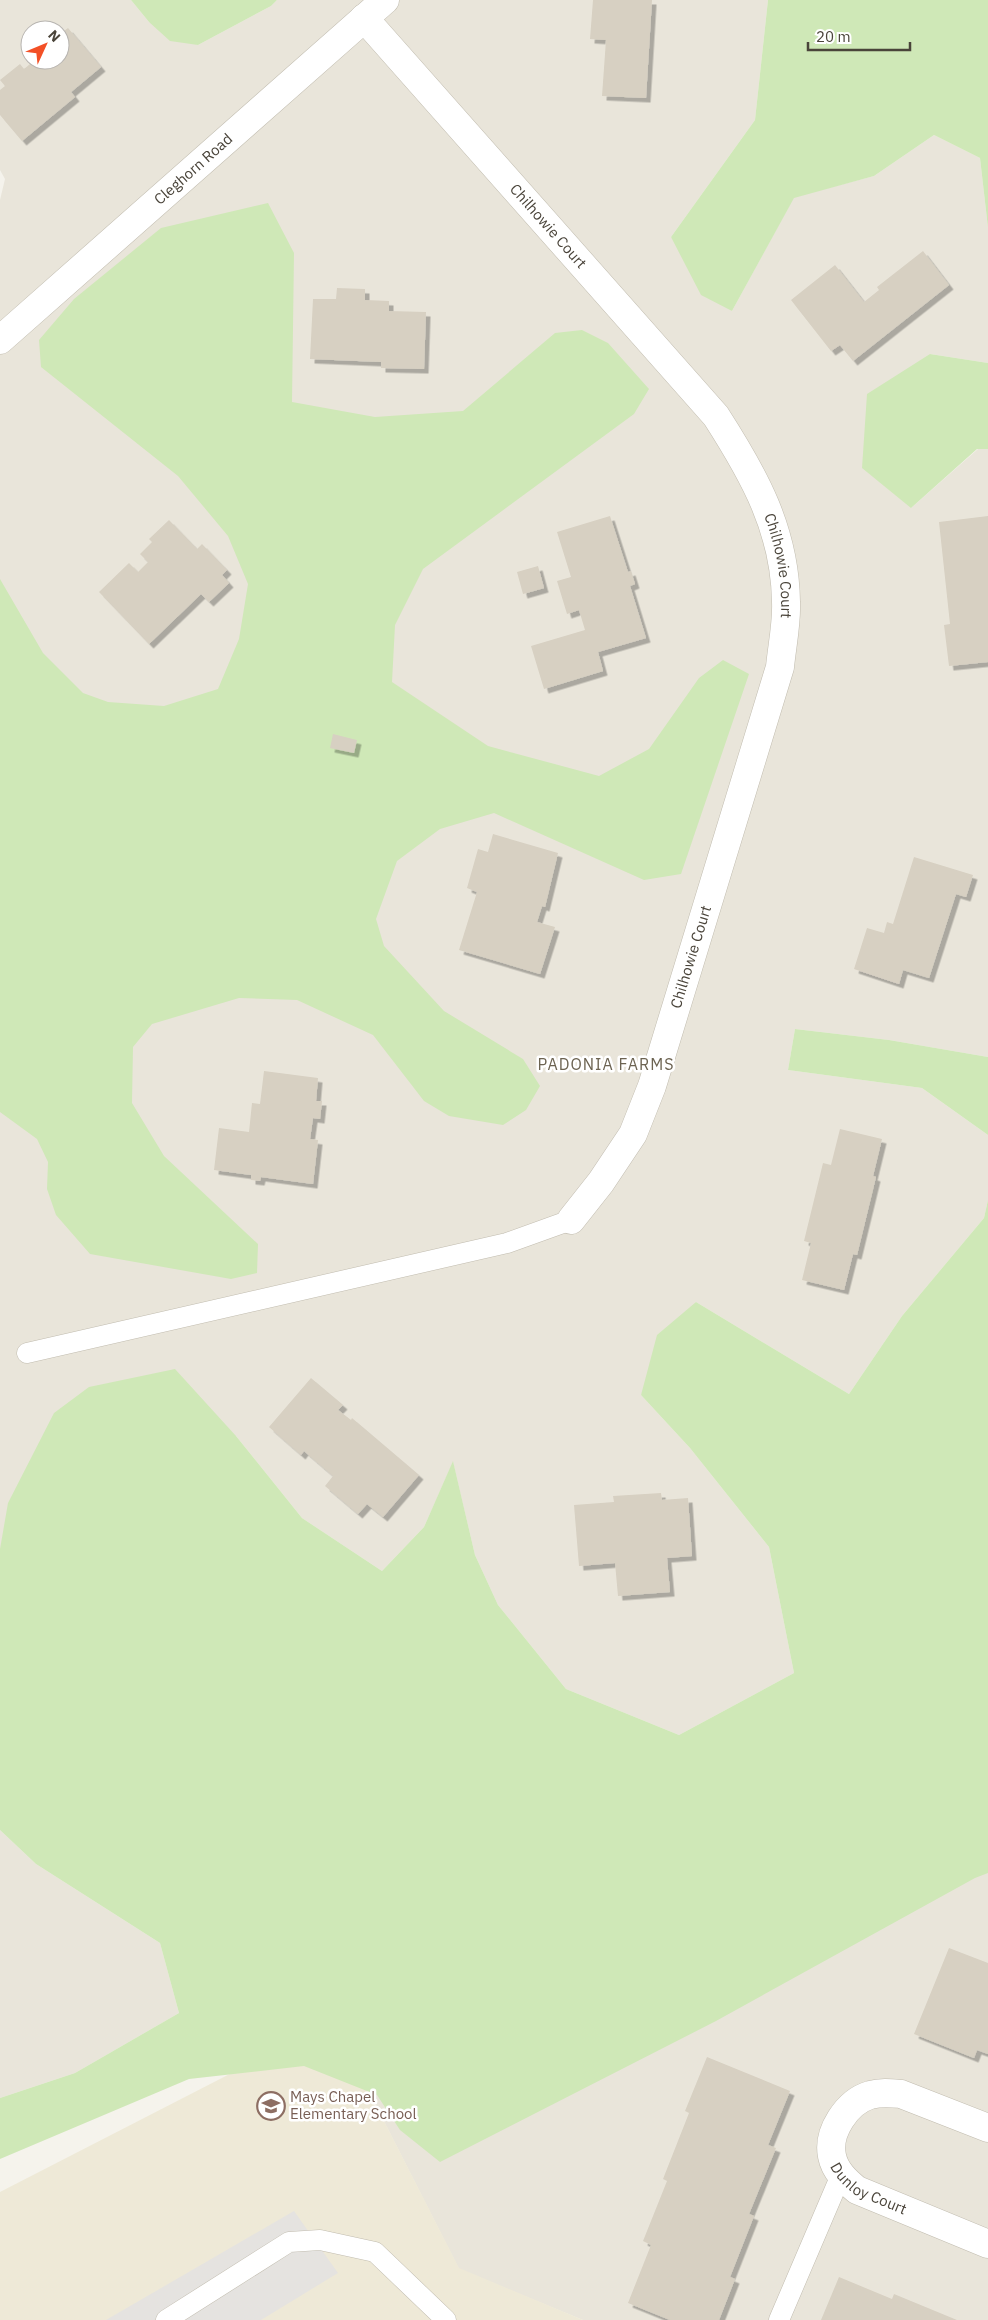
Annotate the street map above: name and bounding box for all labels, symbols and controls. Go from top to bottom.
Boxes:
north arrow [20,20,70,70]
scale bar [808,20,910,52]
text: N [44,26,64,46]
text: 20 m [816,27,851,46]
street label: Cleghorn Road [150,129,236,209]
street label: Chilhowie Court [506,180,591,272]
street label: Chilhowie Court [760,510,796,619]
street label: Chilhowie Court [666,903,715,1011]
district label: PADONIA FARMS [537,1054,675,1074]
place label: Mays Chapel Elementary School [290,2087,417,2123]
school or university icon: Mays Chapel Elementary School [256,2091,286,2121]
street label: Dunloy Court [826,2159,910,2218]

